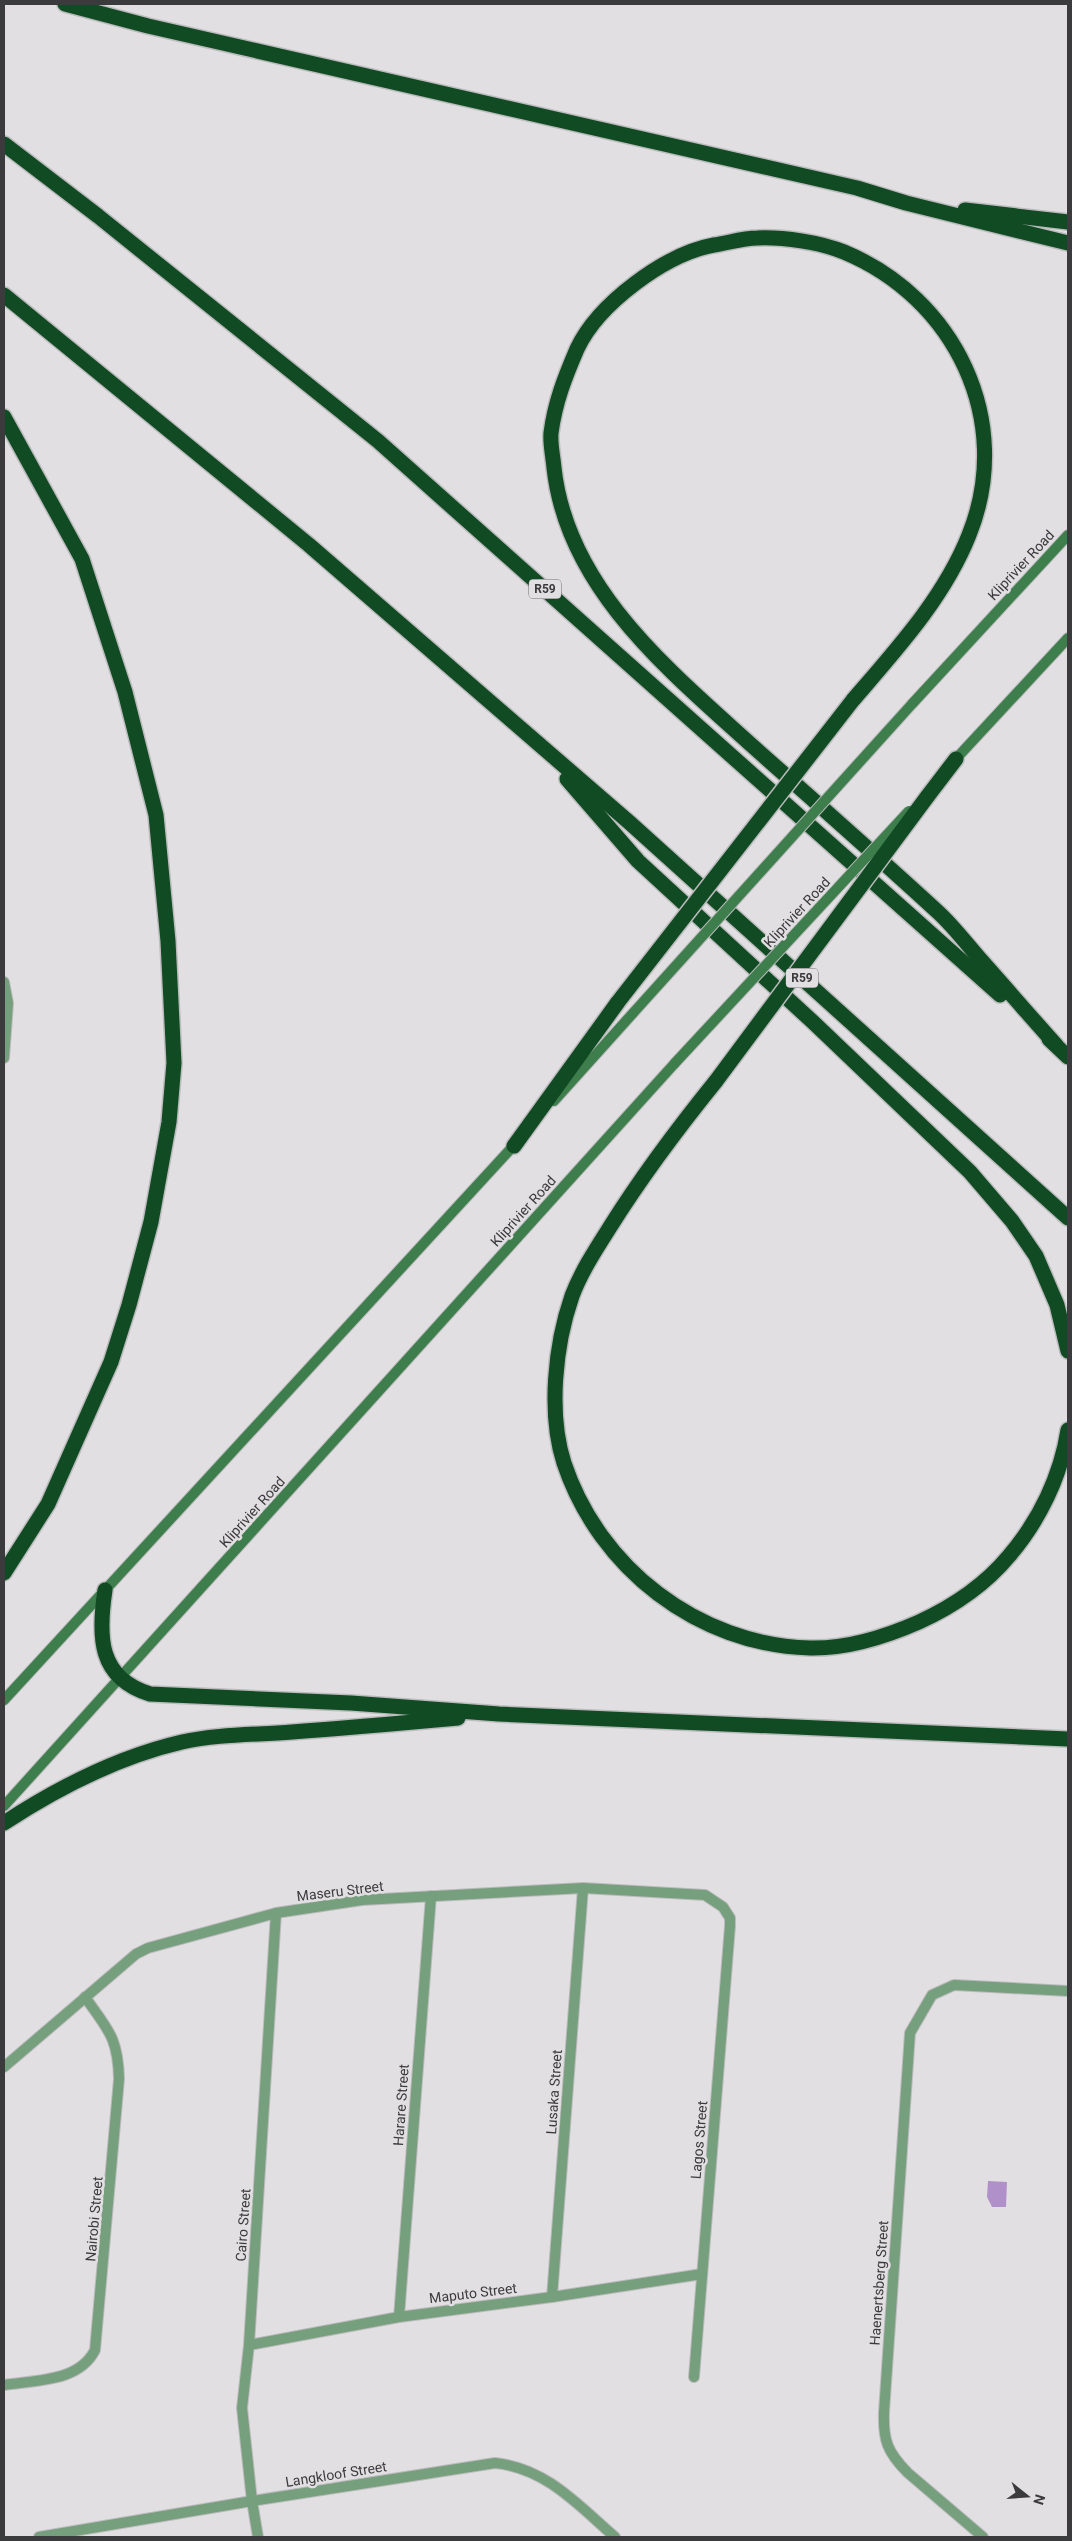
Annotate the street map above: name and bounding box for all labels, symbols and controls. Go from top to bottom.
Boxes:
street label: Kliprivier Road [985,527,1057,603]
road number: R59 [529,580,561,598]
street label: Kliprivier Road [761,874,833,950]
road number: R59 [786,968,818,988]
street label: Kliprivier Road [487,1172,559,1250]
street label: Kliprivier Road [216,1473,288,1551]
street label: Maseru Street [296,1878,385,1904]
street label: Lusaka Street [543,2049,565,2135]
street label: Harare Street [390,2063,412,2147]
street label: Lagos Street [688,2100,710,2180]
street label: Nairobi Street [82,2175,106,2262]
street label: Cairo Street [232,2188,254,2262]
street label: Haenertsberg Street [867,2220,891,2346]
street label: Maputo Street [428,2280,518,2306]
street label: Langkloof Street [284,2458,388,2490]
north arrow [1002,2471,1052,2521]
text: N [1030,2493,1049,2507]

